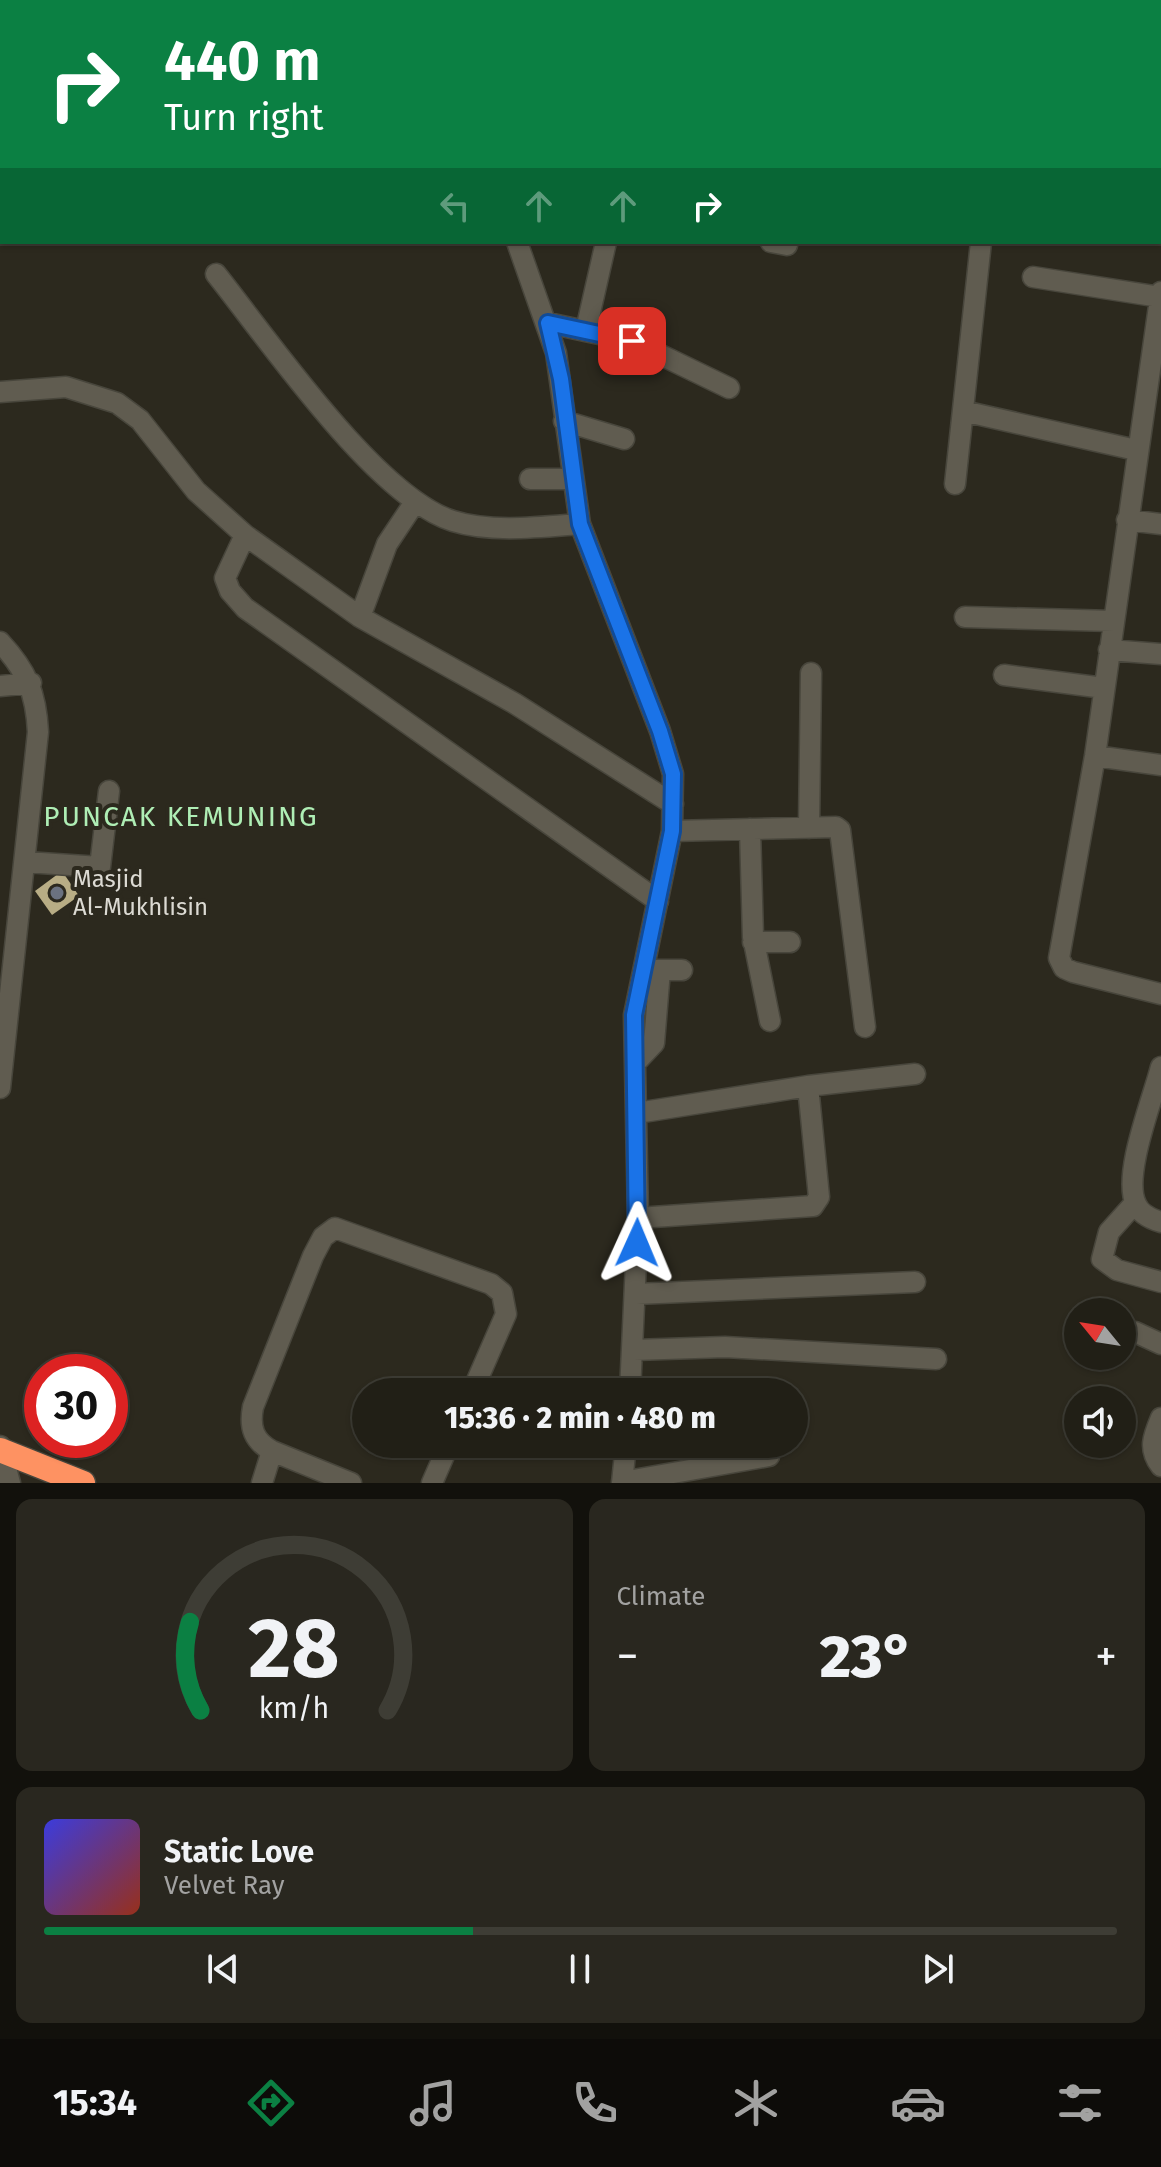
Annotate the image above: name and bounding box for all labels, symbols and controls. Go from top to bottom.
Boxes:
text: 440 m [164,28,321,95]
icon: right [32,32,136,136]
text: Turn right [164,96,324,140]
icon: left [433,184,477,228]
icon: ahead [517,184,561,228]
icon: ahead [601,184,645,228]
icon: right [685,184,729,228]
pin [598,307,666,375]
icon: arrive [610,319,654,363]
district label: PUNCAK KEMUNING [43,800,319,833]
place label: Masjid Al-Mukhlisin [73,865,208,921]
marker: Masjid Al-Mukhlisin [48,884,66,902]
position arrow [595,1201,679,1285]
north arrow [1064,1298,1136,1370]
map controls [1064,1298,1136,1458]
speed limit sign: 30 [24,1354,128,1458]
button: sound [1064,1386,1136,1458]
text: 15:36 · 2 min · 480 m [444,1400,716,1436]
text: Climate [617,1581,705,1612]
text: 28 [249,1599,340,1699]
text: 23° [820,1621,914,1693]
text: − [617,1630,639,1683]
text: + [1095,1630,1117,1683]
text: km/h [259,1691,330,1726]
text: Static Love [164,1834,314,1870]
text: Velvet Ray [164,1870,284,1901]
icon: previous [201,1947,245,1991]
icon: pause [558,1947,602,1991]
icon: next [916,1947,960,1991]
icon: directions [243,2075,299,2131]
icon: music [405,2075,461,2131]
icon: phone [567,2075,623,2131]
icon: climate [728,2075,784,2131]
icon: car [890,2075,946,2131]
icon: filters [1052,2075,1108,2131]
text: 15:34 [53,2081,137,2125]

